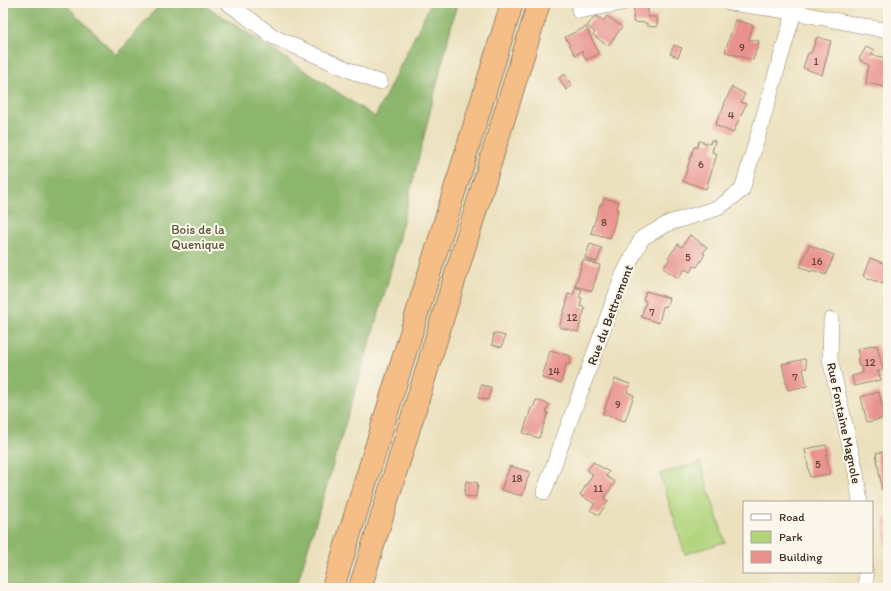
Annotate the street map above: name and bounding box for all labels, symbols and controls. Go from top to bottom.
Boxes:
house number: 9 [739,41,745,54]
house number: 1 [813,55,819,68]
house number: 4 [728,109,735,122]
house number: 6 [698,158,704,171]
house number: 8 [601,216,607,229]
park label: Bois de la Quenique [171,222,225,252]
house number: 5 [685,251,691,264]
house number: 16 [812,255,823,268]
street label: Rue du Bettremont [584,263,636,367]
house number: 7 [649,306,655,319]
house number: 12 [567,311,578,324]
house number: 12 [865,356,876,369]
street label: Rue Fontaine Magnole [824,361,864,485]
house number: 14 [548,365,560,378]
house number: 7 [792,371,798,384]
house number: 9 [615,398,621,411]
house number: 5 [815,458,821,471]
house number: 18 [511,472,523,485]
house number: 11 [593,482,603,495]
legend [743,501,873,573]
text: Road [779,510,805,524]
text: Park [779,530,803,544]
text: Building [779,550,823,564]

